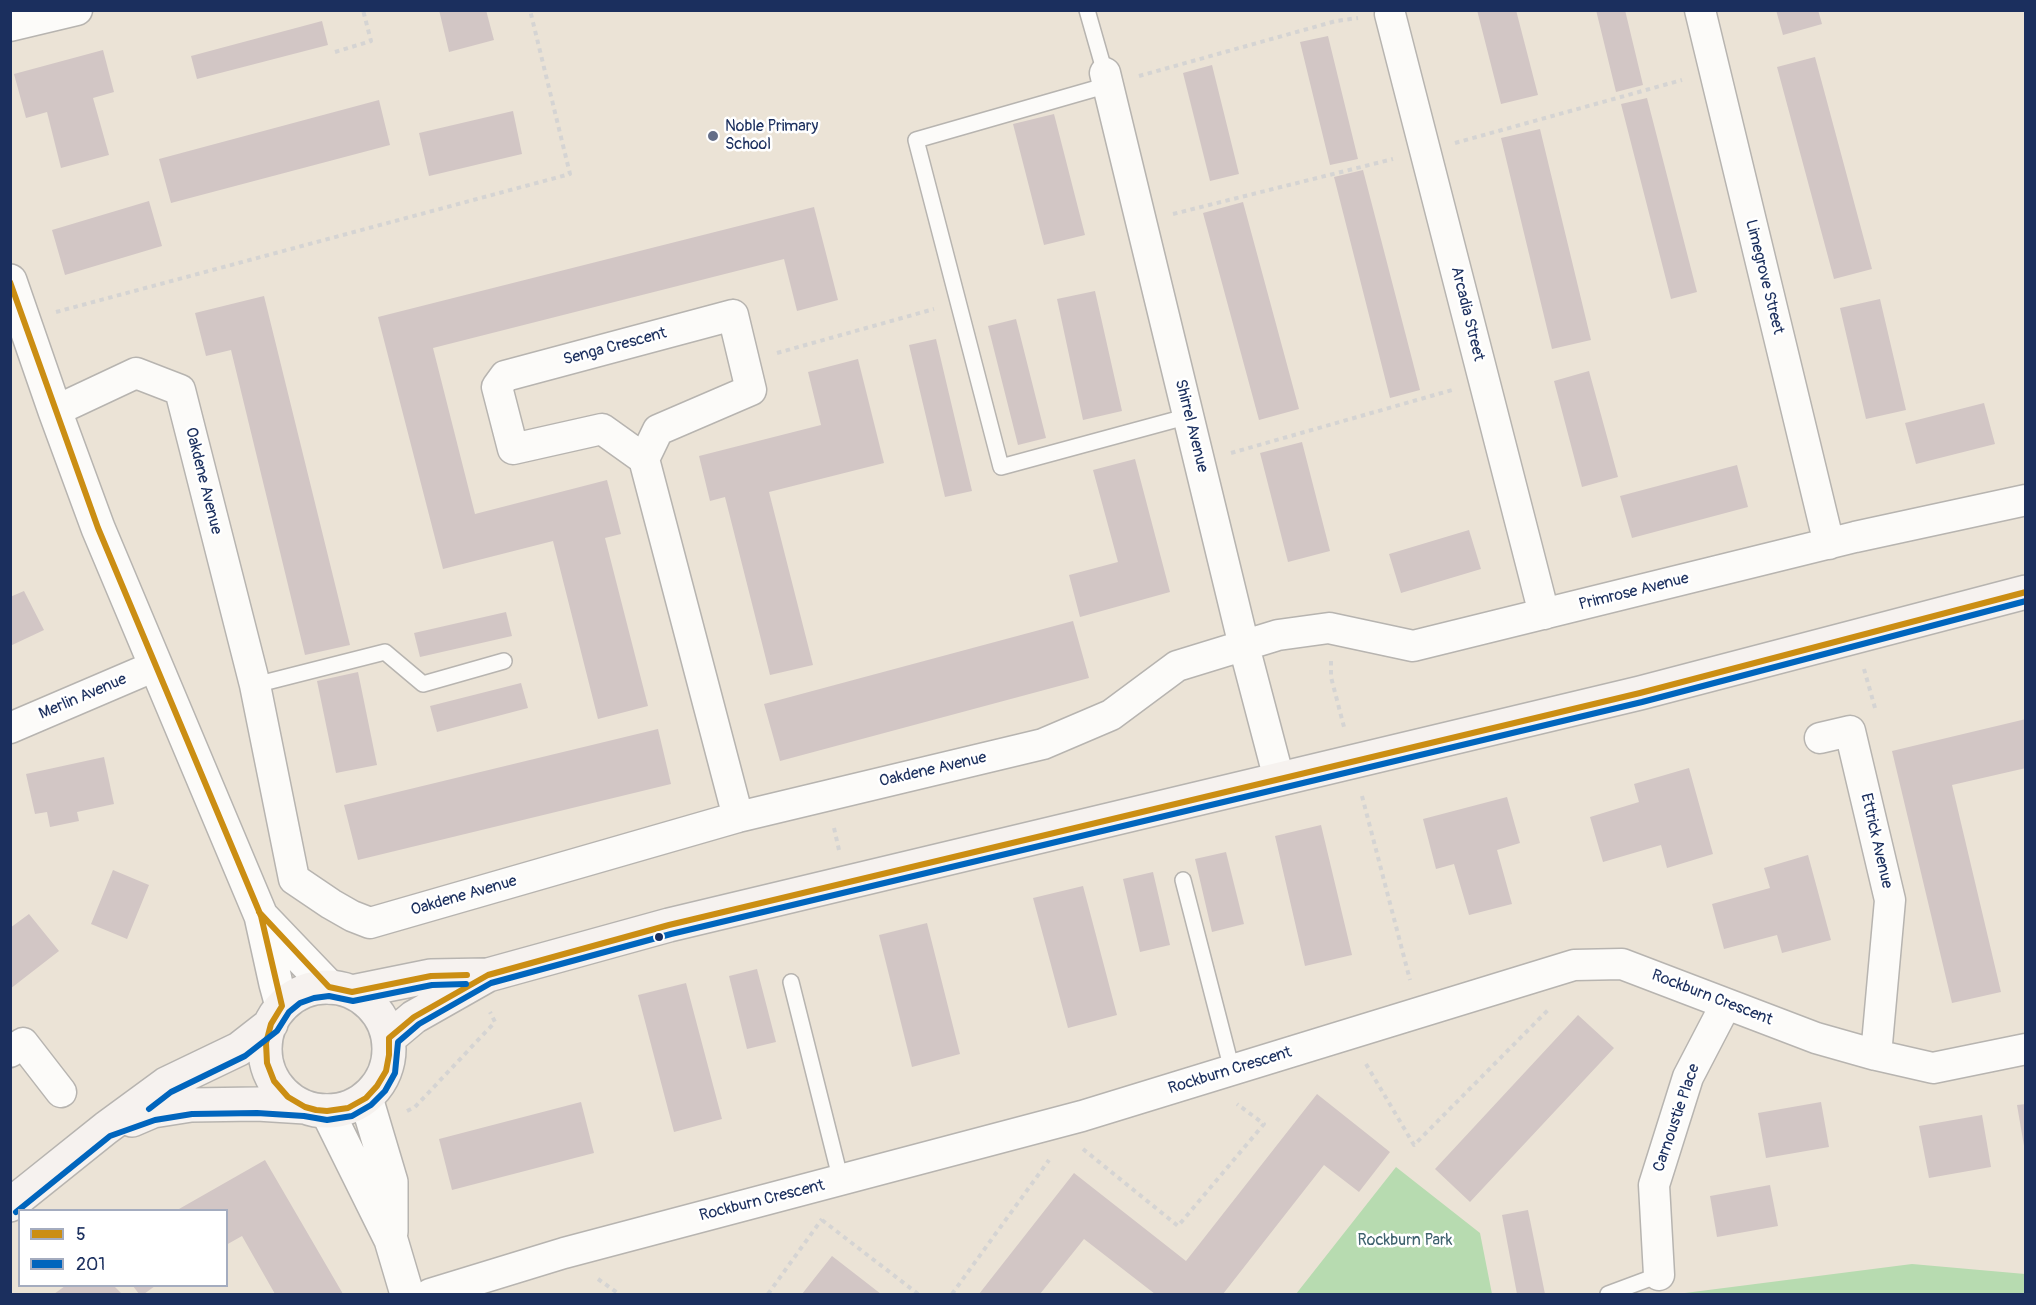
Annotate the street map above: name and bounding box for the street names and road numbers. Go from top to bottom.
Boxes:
street label: Limegrove Street [1740,218,1788,336]
street label: Arcadia Street [1446,265,1488,363]
street label: Senga Crescent [561,324,669,370]
street label: Shirrel Avenue [1170,377,1212,475]
street label: Oakdene Avenue [180,426,226,536]
street label: Primrose Avenue [1577,569,1691,615]
street label: Merlin Avenue [36,670,130,724]
street label: Oakdene Avenue [878,748,988,792]
street label: Ettrick Avenue [1856,791,1896,891]
street label: Oakdene Avenue [409,872,519,920]
street label: Rockburn Crescent [1649,966,1775,1030]
street label: Rockburn Crescent [1166,1043,1294,1099]
street label: Carnoustie Place [1650,1061,1704,1175]
street label: Rockburn Crescent [698,1176,826,1226]

